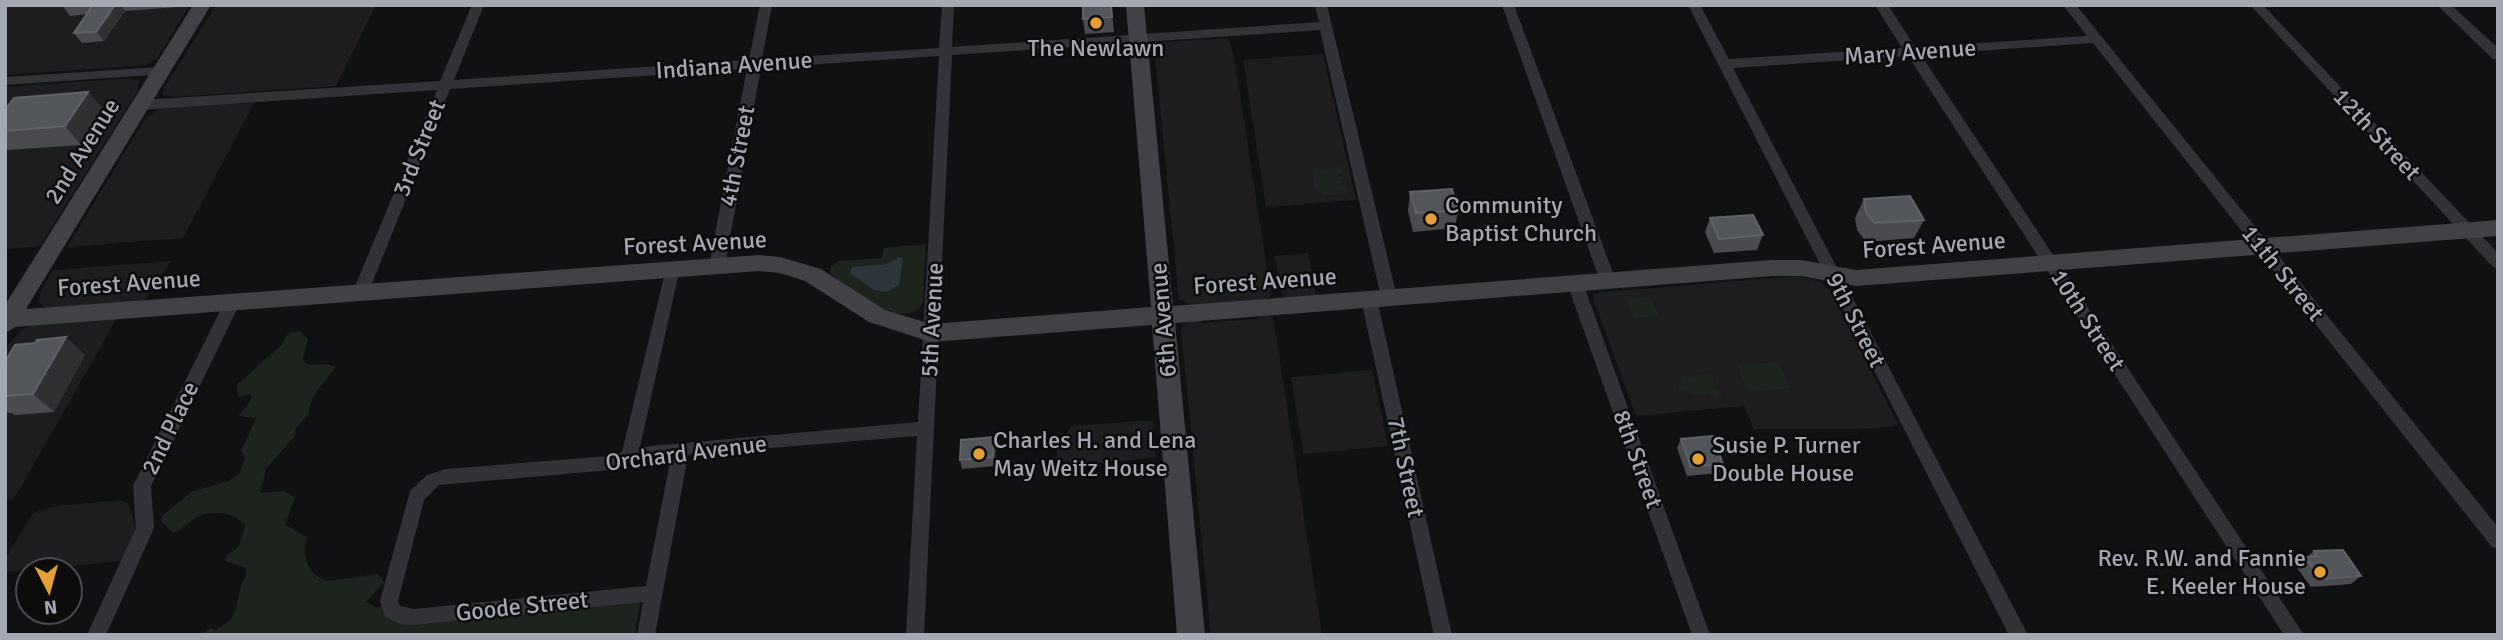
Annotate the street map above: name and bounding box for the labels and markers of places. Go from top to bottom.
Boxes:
marker: The Newlawn [1088,15,1104,31]
place label: The Newlawn [1028,33,1164,63]
place label: Community Baptist Church [1445,190,1597,248]
marker: Community Baptist Church [1423,211,1439,227]
place label: Charles H. and Lena May Weitz House [993,425,1196,483]
place label: Susie P. Turner Double House [1712,430,1861,488]
marker: Charles H. and Lena May Weitz House [971,446,987,462]
marker: Susie P. Turner Double House [1690,451,1706,467]
place label: Rev. R.W. and Fannie E. Keeler House [2097,543,2306,601]
marker: Rev. R.W. and Fannie E. Keeler House [2312,564,2328,580]

